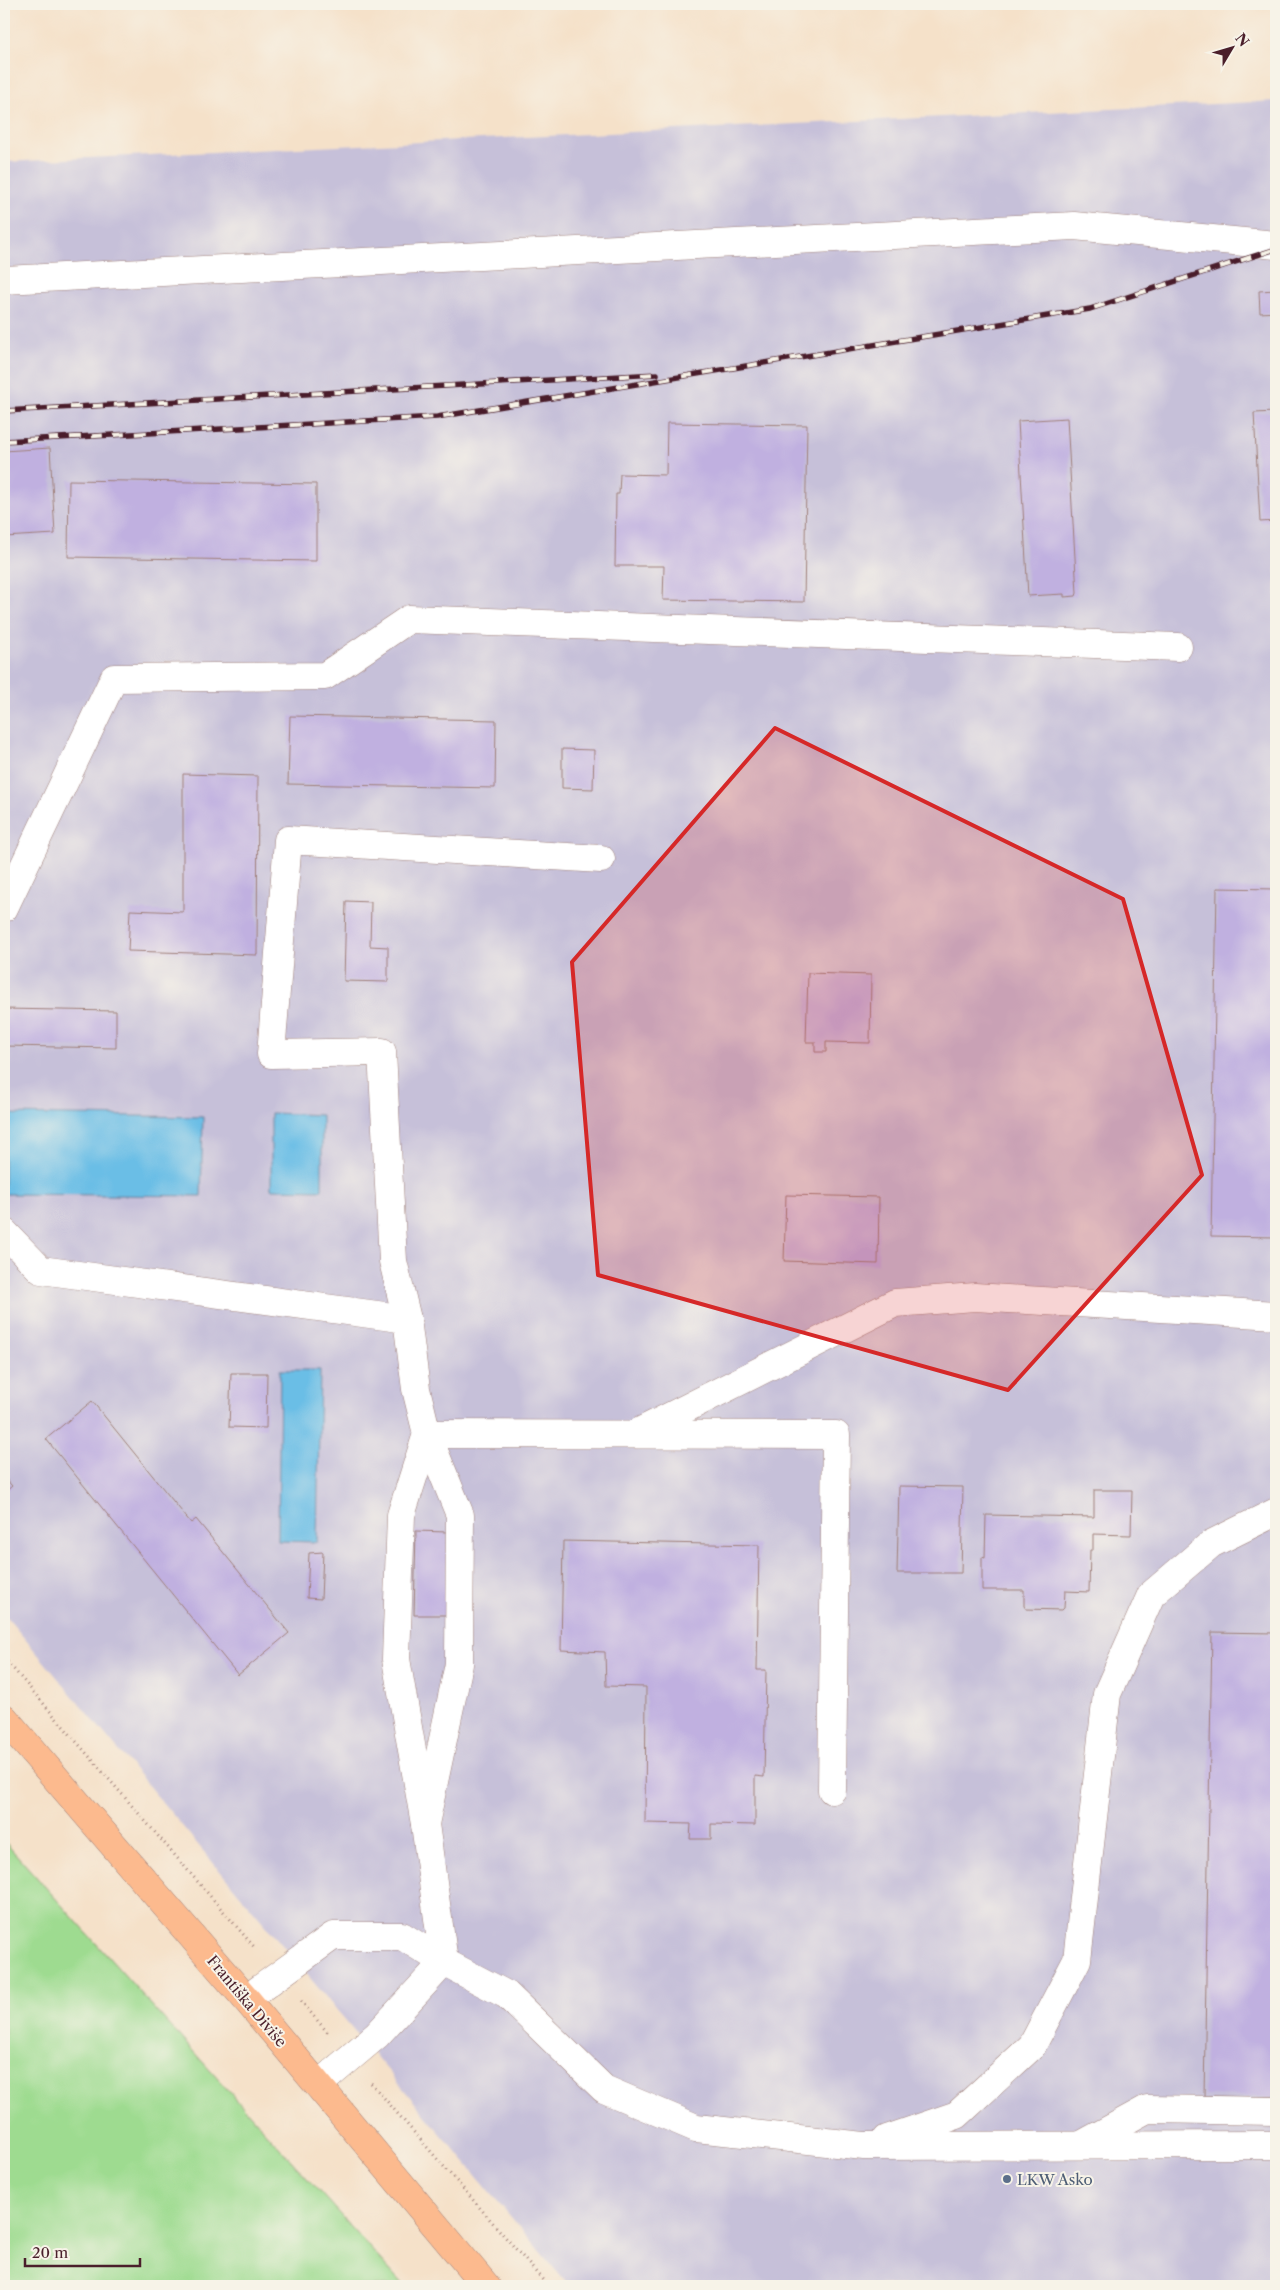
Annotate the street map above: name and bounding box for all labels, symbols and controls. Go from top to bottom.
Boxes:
north arrow [1208,22,1258,72]
text: N [1231,30,1253,50]
street label: Františka Diviše [203,1951,291,2051]
place label: LKW Asko [1017,2170,1093,2189]
marker: LKW Asko [1001,2173,1013,2185]
scale bar [25,2235,140,2267]
text: 20 m [32,2243,68,2262]

